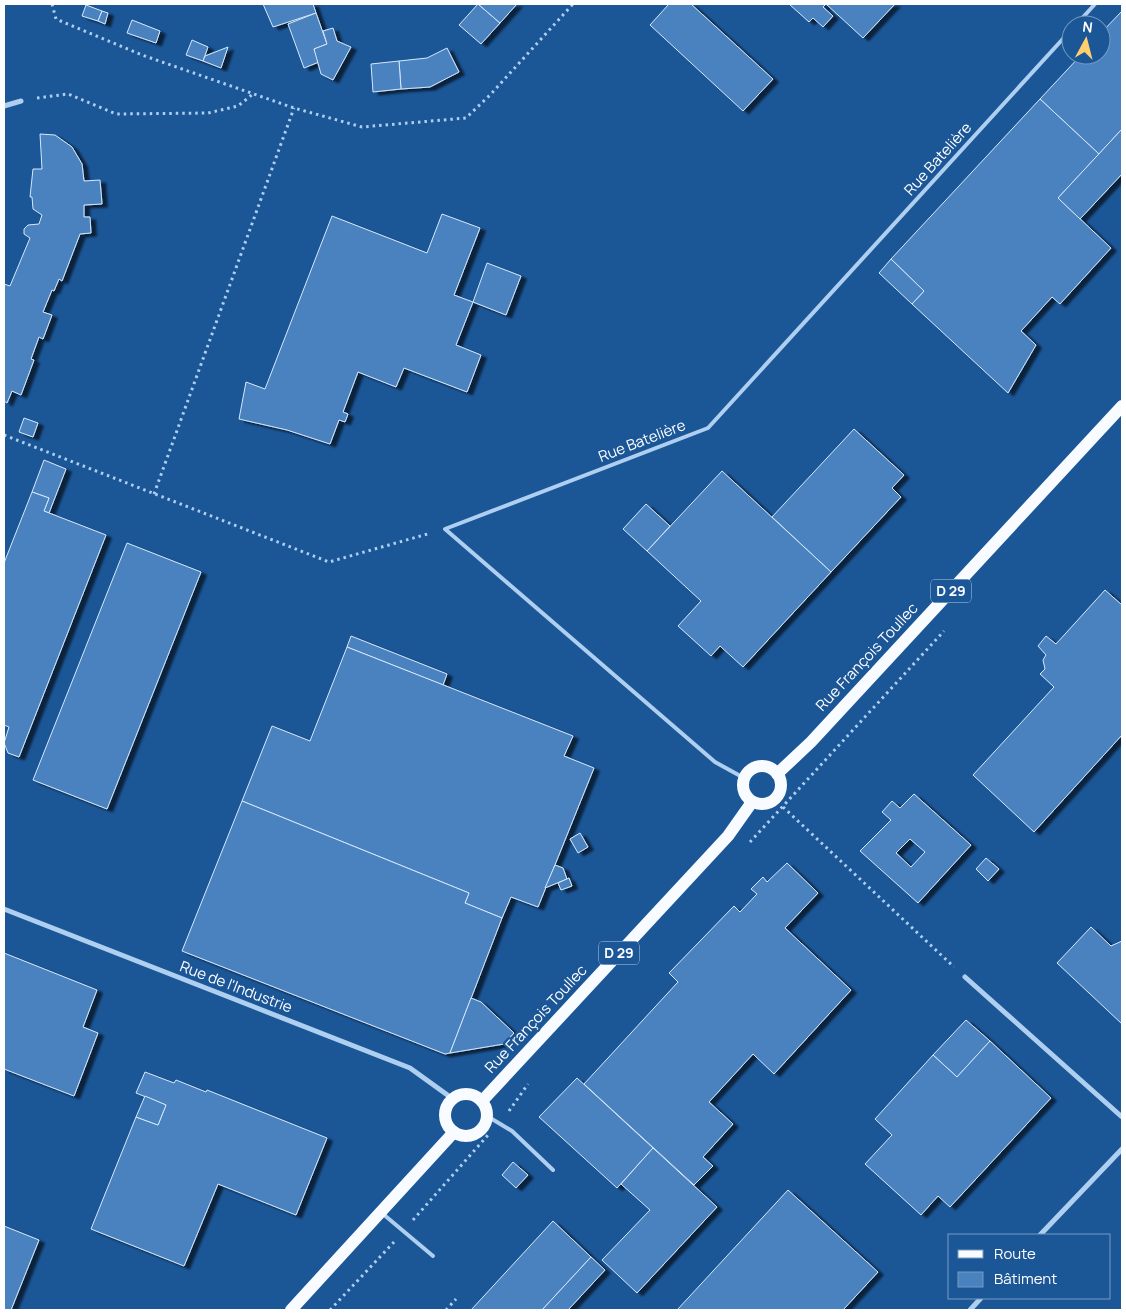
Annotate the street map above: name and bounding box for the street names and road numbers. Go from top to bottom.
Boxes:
street label: Rue Batelière [899,117,976,200]
street label: Rue Batelière [595,414,689,467]
road number: D 29 [931,580,971,602]
street label: Rue François Toullec [811,598,922,715]
road number: D 29 [599,941,639,964]
street label: Rue de l'Industrie [177,955,296,1018]
street label: Rue François Toullec [480,960,591,1077]

